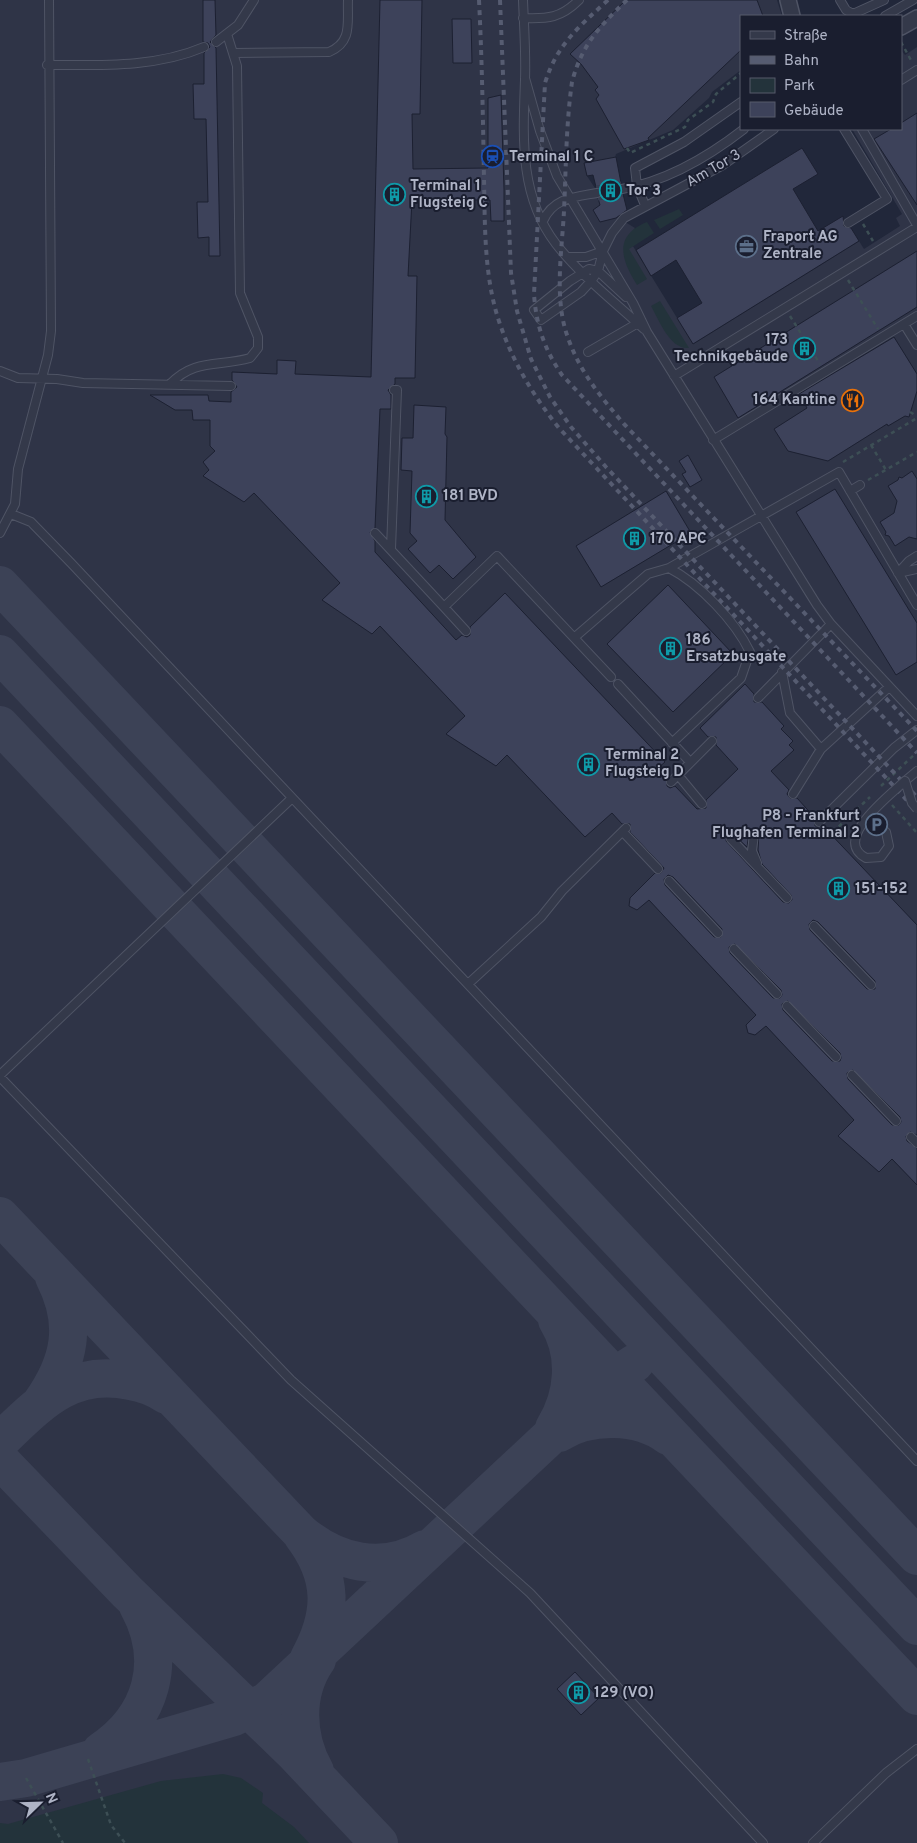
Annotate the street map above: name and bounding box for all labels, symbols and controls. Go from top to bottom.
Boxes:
legend [740,15,902,130]
text: Straße [784,27,828,46]
text: Bahn [784,52,819,71]
text: Park [784,77,815,96]
text: Gebäude [784,102,844,121]
station icon: Terminal 1 C [481,145,505,169]
street label: Am Tor 3 [683,146,745,192]
place label: Terminal 1 C [509,148,593,167]
place label: Terminal 1 Flugsteig C [410,177,488,213]
building icon: Tor 3 [598,179,622,203]
place label: Tor 3 [626,182,661,201]
building icon: Terminal 1 Flugsteig C [382,183,406,207]
place label: Fraport AG Zentrale [763,228,838,264]
office icon: Fraport AG Zentrale [735,234,759,258]
place label: 173 Technikgebäude [674,331,788,367]
building icon: 173 Technikgebäude [792,337,816,361]
restaurant icon: 164 Kantine [840,388,864,412]
place label: 164 Kantine [753,391,836,410]
building icon: 181 BVD [415,484,439,508]
place label: 181 BVD [443,487,498,506]
building icon: 170 APC [622,527,646,551]
place label: 170 APC [650,530,707,549]
place label: 186 Ersatzbusgate [686,631,786,667]
building icon: 186 Ersatzbusgate [658,637,682,661]
place label: Terminal 2 Flugsteig D [605,746,684,782]
building icon: Terminal 2 Flugsteig D [577,752,601,776]
place label: P8 - Frankfurt Flughafen Terminal 2 [712,807,860,843]
parking icon: P8 - Frankfurt Flughafen Terminal 2 [864,813,888,837]
building icon: 151-152 [827,877,851,901]
place label: 151-152 [855,880,907,899]
building icon: 129 (VO) [566,1681,590,1705]
place label: 129 (VO) [594,1684,654,1703]
north arrow [15,1778,65,1828]
text: N [41,1791,60,1806]

